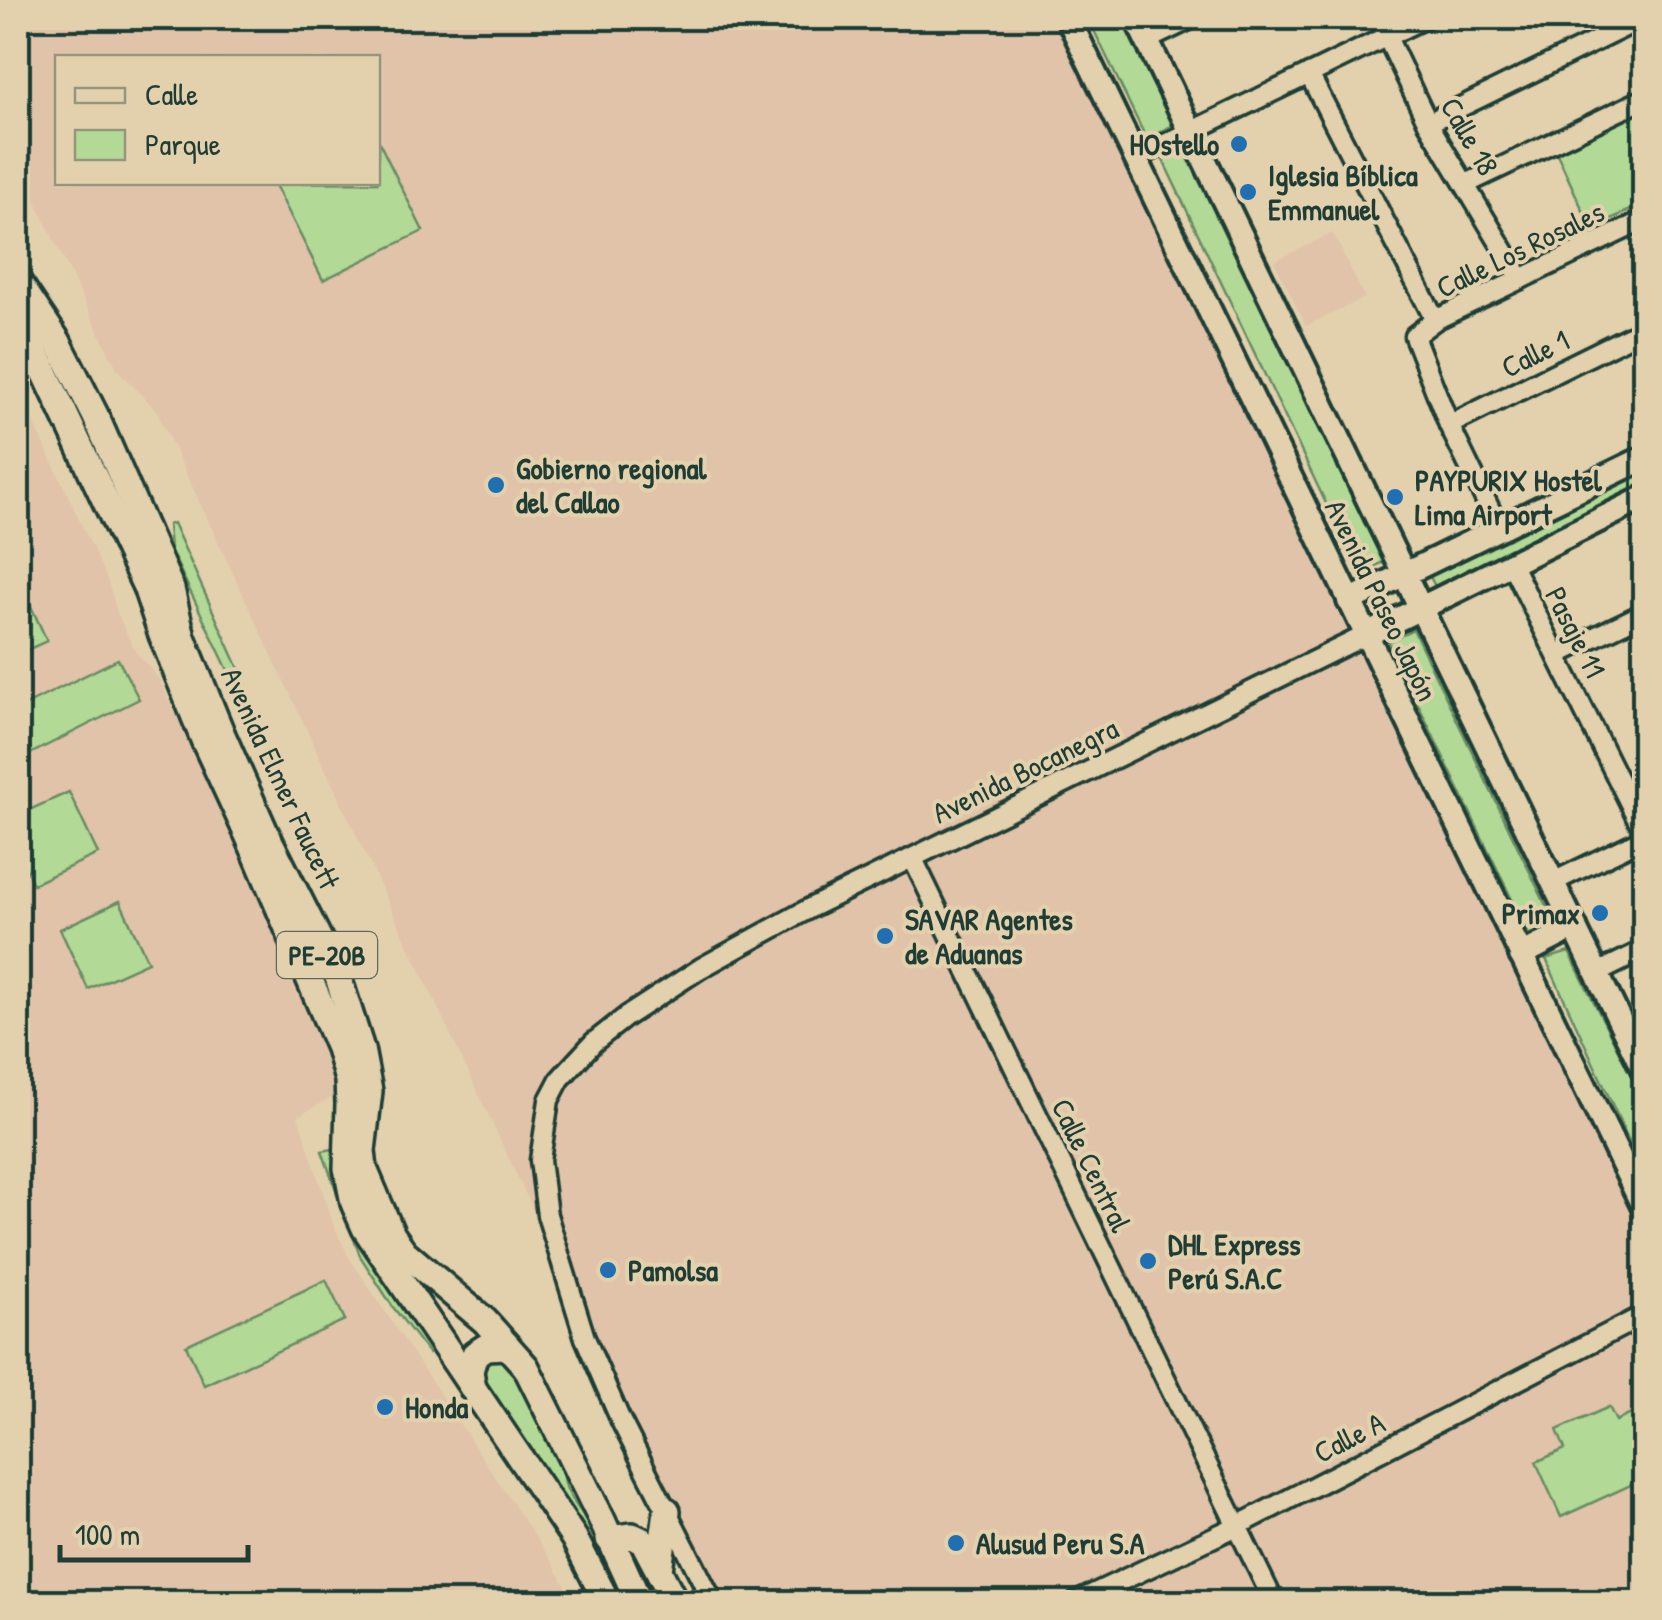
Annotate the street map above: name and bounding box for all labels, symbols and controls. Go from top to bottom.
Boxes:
legend [55,55,380,185]
text: Calle [145,74,198,114]
street label: Calle 18 [1432,90,1508,182]
text: Parque [145,124,221,164]
place label: HOstello [1129,124,1219,164]
marker: HOstello [1228,133,1250,155]
place label: Iglesia Bíblica Emmanuel [1268,155,1418,229]
marker: Iglesia Bíblica Emmanuel [1237,181,1259,203]
street label: Calle Los Rosales [1429,191,1611,307]
street label: Calle 1 [1494,319,1576,387]
place label: Gobierno regional del Callao [516,448,708,522]
place label: PAYPURIX Hostel Lima Airport [1415,460,1603,535]
marker: Gobierno regional del Callao [485,474,507,496]
marker: PAYPURIX Hostel Lima Airport [1384,486,1406,508]
street label: Avenida Paseo Japón [1316,493,1448,707]
street label: Pasaje 11 [1536,580,1616,684]
street label: Avenida Elmer Faucett [212,661,350,896]
street label: Avenida Bocanegra [925,708,1125,832]
place label: Primax [1502,893,1580,933]
place label: SAVAR Agentes de Aduanas [905,899,1073,973]
marker: Primax [1589,902,1611,924]
marker: SAVAR Agentes de Aduanas [874,925,896,947]
road number: PE-20B [277,932,377,978]
street label: Calle Central [1043,1092,1141,1238]
place label: DHL Express Perú S.A.C [1168,1224,1301,1298]
place label: Pamolsa [628,1250,718,1290]
marker: DHL Express Perú S.A.C [1137,1250,1159,1272]
marker: Pamolsa [597,1259,619,1281]
place label: Honda [405,1387,468,1427]
marker: Honda [374,1396,396,1418]
street label: Calle A [1307,1402,1392,1472]
scale bar [60,1500,248,1562]
text: 100 m [75,1514,140,1554]
place label: Alusud Peru S.A [976,1523,1145,1563]
marker: Alusud Peru S.A [945,1532,967,1554]

